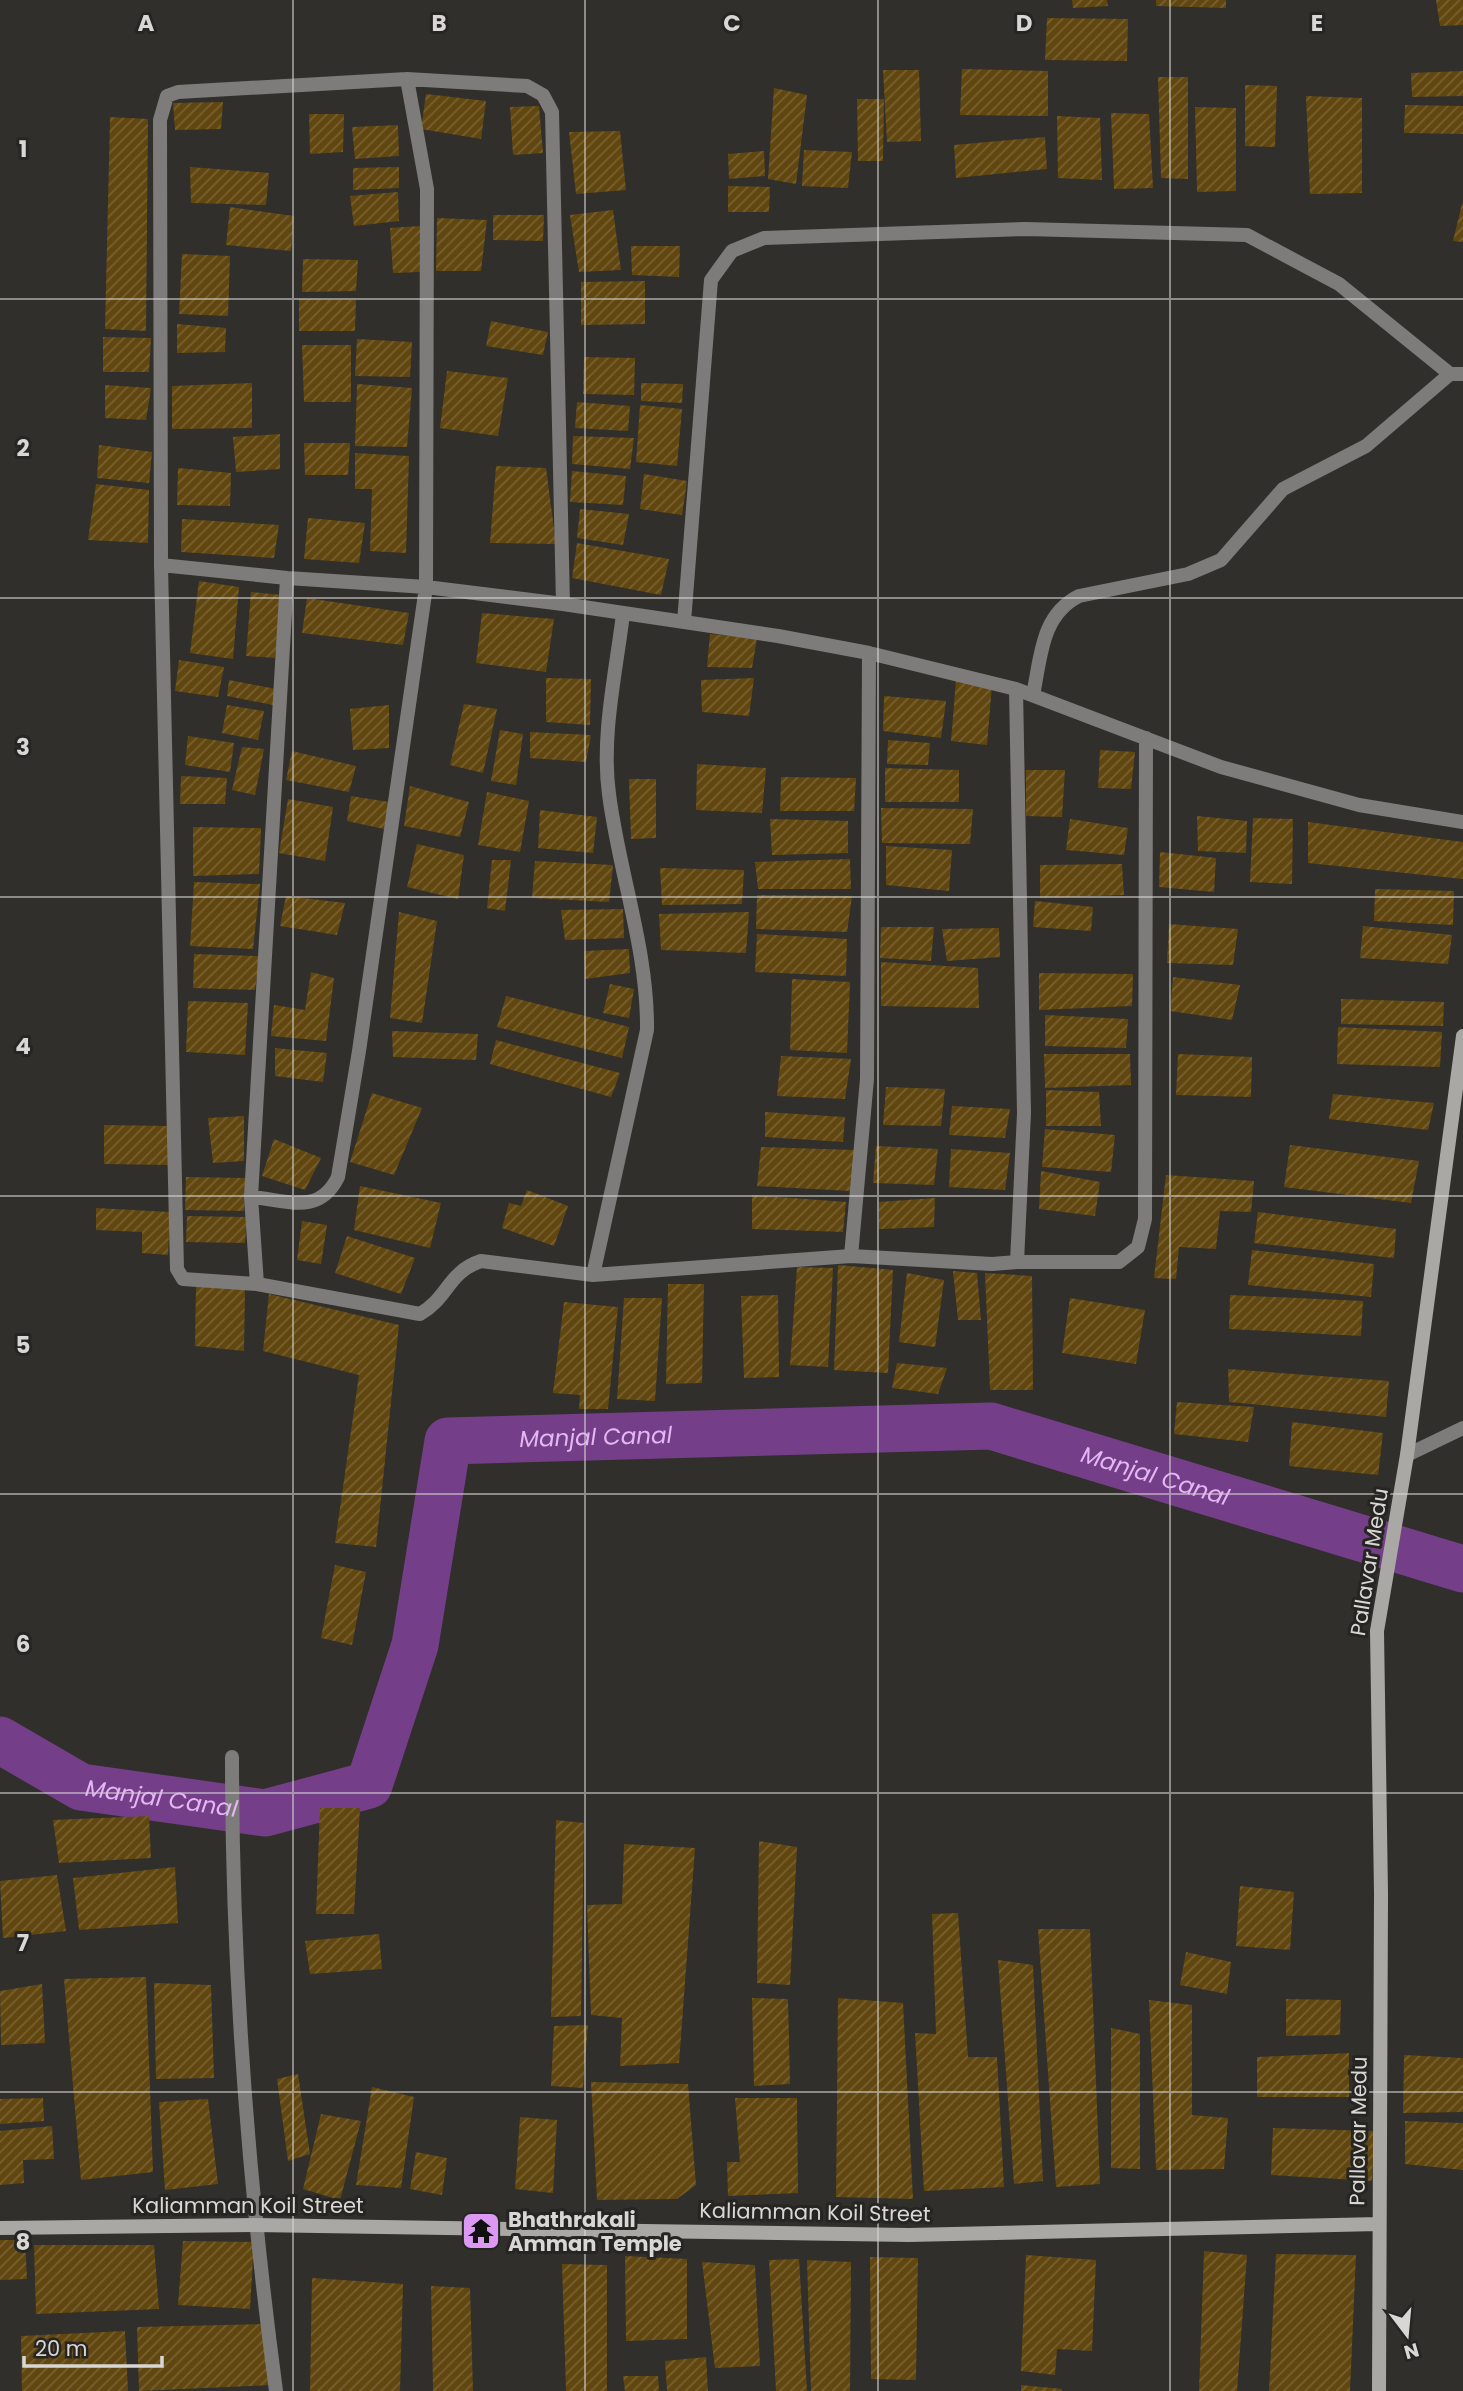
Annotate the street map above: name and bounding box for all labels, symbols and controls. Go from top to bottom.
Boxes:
text: A [138,7,155,39]
text: B [431,7,447,39]
text: C [723,7,741,39]
text: D [1016,7,1032,39]
text: E [1311,7,1323,39]
text: 1 [19,133,27,165]
text: 2 [16,432,30,464]
text: 3 [16,731,30,763]
text: 4 [15,1030,31,1062]
text: 5 [16,1329,30,1361]
water label: Manjal Canal [519,1419,673,1455]
water label: Manjal Canal [1077,1438,1233,1513]
street label: Pallavar Medu [1343,1486,1395,1638]
text: 6 [16,1628,30,1660]
water label: Manjal Canal [83,1772,240,1825]
text: 7 [17,1927,29,1959]
street label: Pallavar Medu [1342,2056,1374,2206]
street label: Kaliamman Koil Street [132,2191,364,2220]
street label: Kaliamman Koil Street [699,2195,931,2229]
place label: Bhathrakali Amman Temple [508,2205,682,2258]
temple icon: Bhathrakali Amman Temple [460,2210,502,2252]
text: 8 [16,2226,30,2258]
north arrow [1372,2300,1442,2370]
scale bar [24,2324,163,2368]
text: 20 m [35,2334,88,2363]
text: N [1401,2336,1422,2366]

